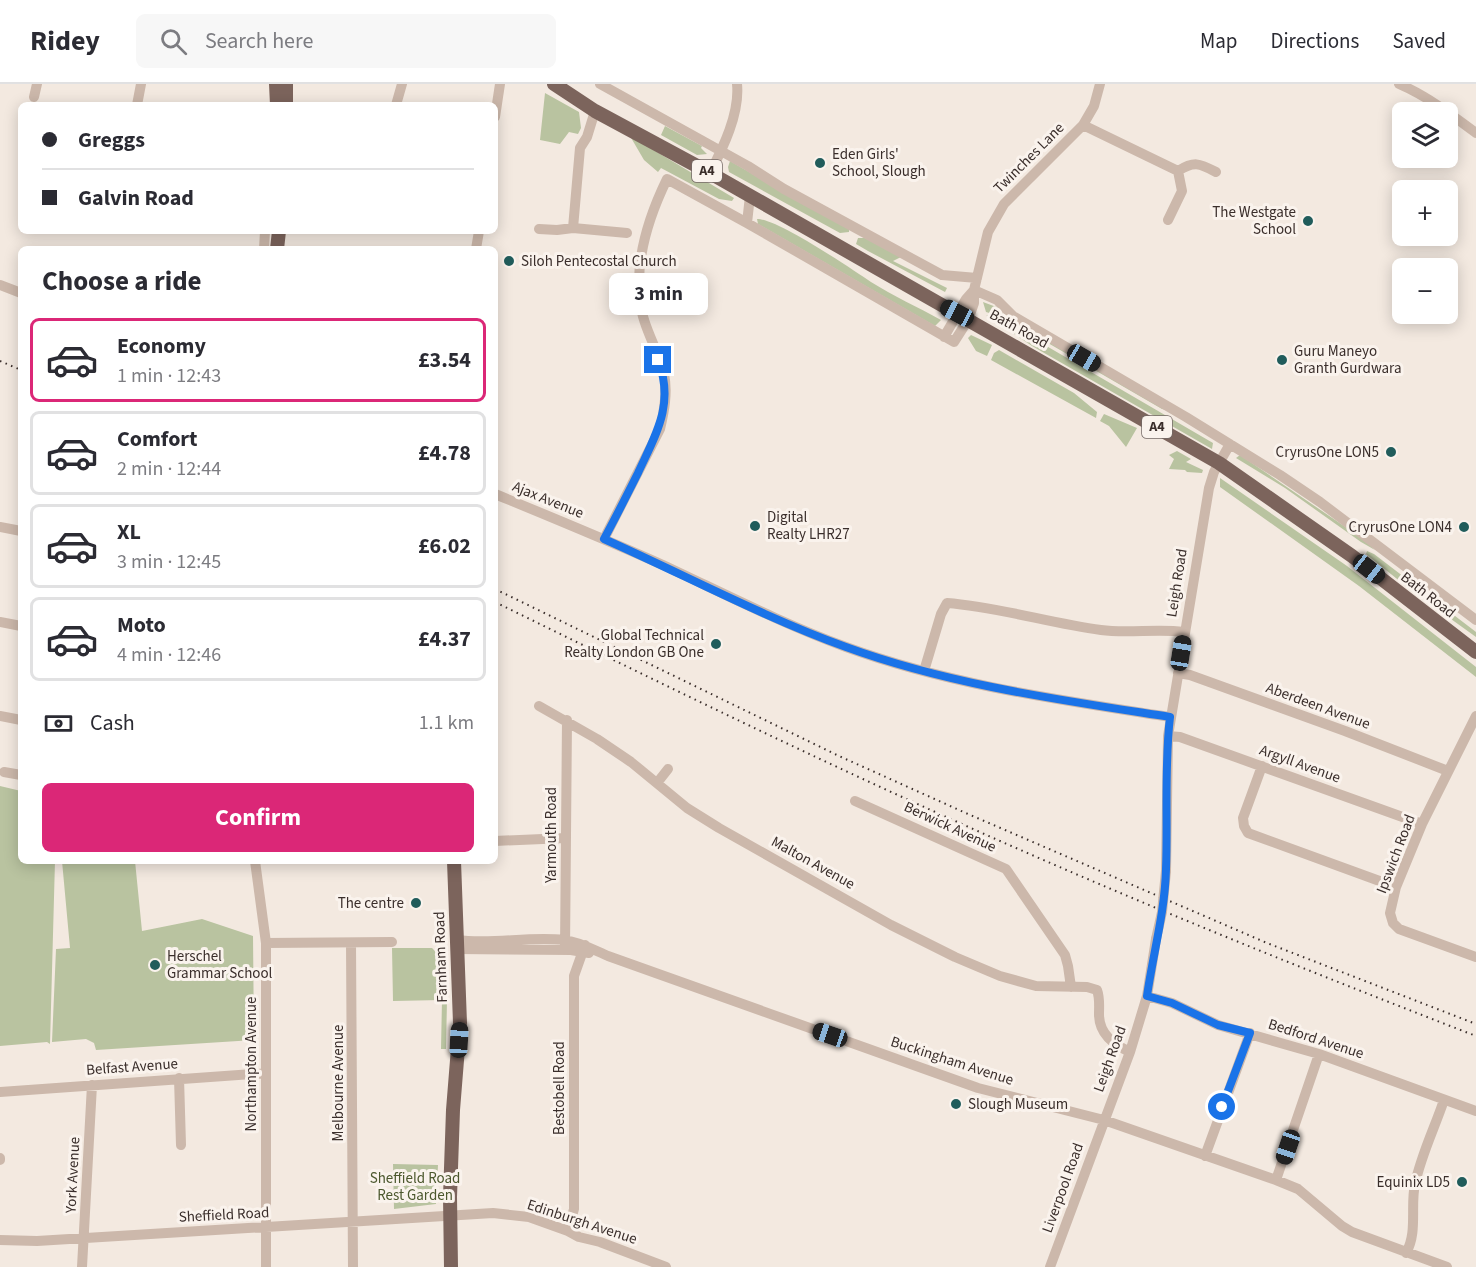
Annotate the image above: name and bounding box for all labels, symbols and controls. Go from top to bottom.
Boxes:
search box [136,14,556,68]
text: Ridey [30,21,100,61]
icon: search [157,25,190,58]
text: Search here [205,25,313,57]
text: Map [1200,26,1238,56]
text: Directions [1271,26,1359,56]
text: Saved [1392,26,1446,56]
map controls [1392,102,1458,324]
button: layers [1392,102,1458,168]
street label: Twinches Lane [989,118,1069,198]
text: Greggs [78,124,145,156]
place label: Eden Girls' School, Slough [832,144,926,182]
marker: Eden Girls' School, Slough [813,156,827,170]
road number: A4 [692,160,722,182]
button: + [1392,180,1458,246]
text: Galvin Road [78,182,194,214]
place label: The Westgate School [1212,202,1296,240]
marker: The Westgate School [1301,214,1315,228]
place label: Siloh Pentecostal Church [521,251,677,272]
marker: Siloh Pentecostal Church [502,254,516,268]
button: − [1392,258,1458,324]
text: Choose a ride [42,262,202,301]
callout: 3 min [608,273,708,315]
text: 3 min [634,280,683,308]
car [937,297,977,329]
street label: Bath Road [986,304,1052,354]
text: Economy [117,330,206,362]
icon: car [45,333,99,387]
car [1064,341,1104,375]
place label: Guru Maneyo Granth Gurdwara [1294,341,1402,379]
text: £3.54 [418,344,471,376]
route end [644,346,671,373]
marker: Guru Maneyo Granth Gurdwara [1275,353,1289,367]
text: 1 min · 12:43 [117,362,221,390]
road number: A4 [1142,416,1172,438]
text: Comfort [117,423,198,455]
icon: car [45,426,99,480]
text: £4.78 [418,437,471,469]
place label: CryrusOne LON5 [1276,442,1379,463]
marker: CryrusOne LON5 [1384,445,1398,459]
text: 2 min · 12:44 [117,455,221,483]
street label: Ajax Avenue [509,476,587,524]
place label: Digital Realty LHR27 [767,507,850,545]
text: XL [117,516,141,548]
place label: CryrusOne LON4 [1349,517,1453,538]
icon: car [45,519,99,573]
marker: Digital Realty LHR27 [748,519,762,533]
marker: CryrusOne LON4 [1457,520,1471,534]
text: £6.02 [418,530,471,562]
street label: Leigh Road [1161,547,1193,619]
text: 3 min · 12:45 [117,548,221,576]
car [1349,551,1389,587]
street label: Bath Road [1396,567,1460,623]
text: Moto [117,609,166,641]
icon: car [45,612,99,666]
text: £4.37 [418,623,471,655]
place label: Global Technical Realty London GB One [564,625,704,663]
car [1169,634,1193,672]
marker: Global Technical Realty London GB One [709,637,723,651]
text: 4 min · 12:46 [117,641,221,669]
street label: Aberdeen Avenue [1263,677,1373,735]
icon: cash [42,707,75,740]
text: Cash [90,707,135,739]
text: 1.1 km [419,709,474,737]
street label: Argyll Avenue [1257,740,1343,788]
button: Confirm [42,783,474,852]
street label: Yarmouth Road [541,787,562,884]
street label: Berwick Avenue [900,796,1000,858]
street label: Ipswich Road [1371,811,1421,897]
street label: Malton Avenue [767,831,859,895]
place label: The centre [338,893,404,914]
marker: The centre [409,896,423,910]
street label: Farnham Road [429,911,453,1003]
place label: Herschel Grammar School [167,946,273,984]
marker: Herschel Grammar School [148,958,162,972]
street label: Northampton Avenue [241,997,262,1131]
street label: Bedford Avenue [1265,1014,1367,1064]
car [810,1021,850,1049]
car [449,1022,469,1058]
street label: Leigh Road [1088,1023,1132,1095]
street label: Melbourne Avenue [328,1025,349,1141]
street label: Buckingham Avenue [888,1031,1016,1091]
street label: Bestobell Road [549,1041,570,1135]
street label: Belfast Avenue [85,1053,179,1081]
route start [1208,1093,1235,1120]
place label: Slough Museum [968,1094,1068,1115]
marker: Slough Museum [949,1097,963,1111]
car [1274,1127,1302,1167]
street label: York Avenue [60,1136,85,1215]
street label: Liverpool Road [1037,1140,1089,1236]
park label: Sheffield Road Rest Garden [370,1168,460,1206]
place label: Equinix LD5 [1377,1172,1450,1193]
marker: Equinix LD5 [1455,1175,1469,1189]
street label: Edinburgh Avenue [524,1194,640,1250]
street label: Sheffield Road [178,1202,270,1228]

